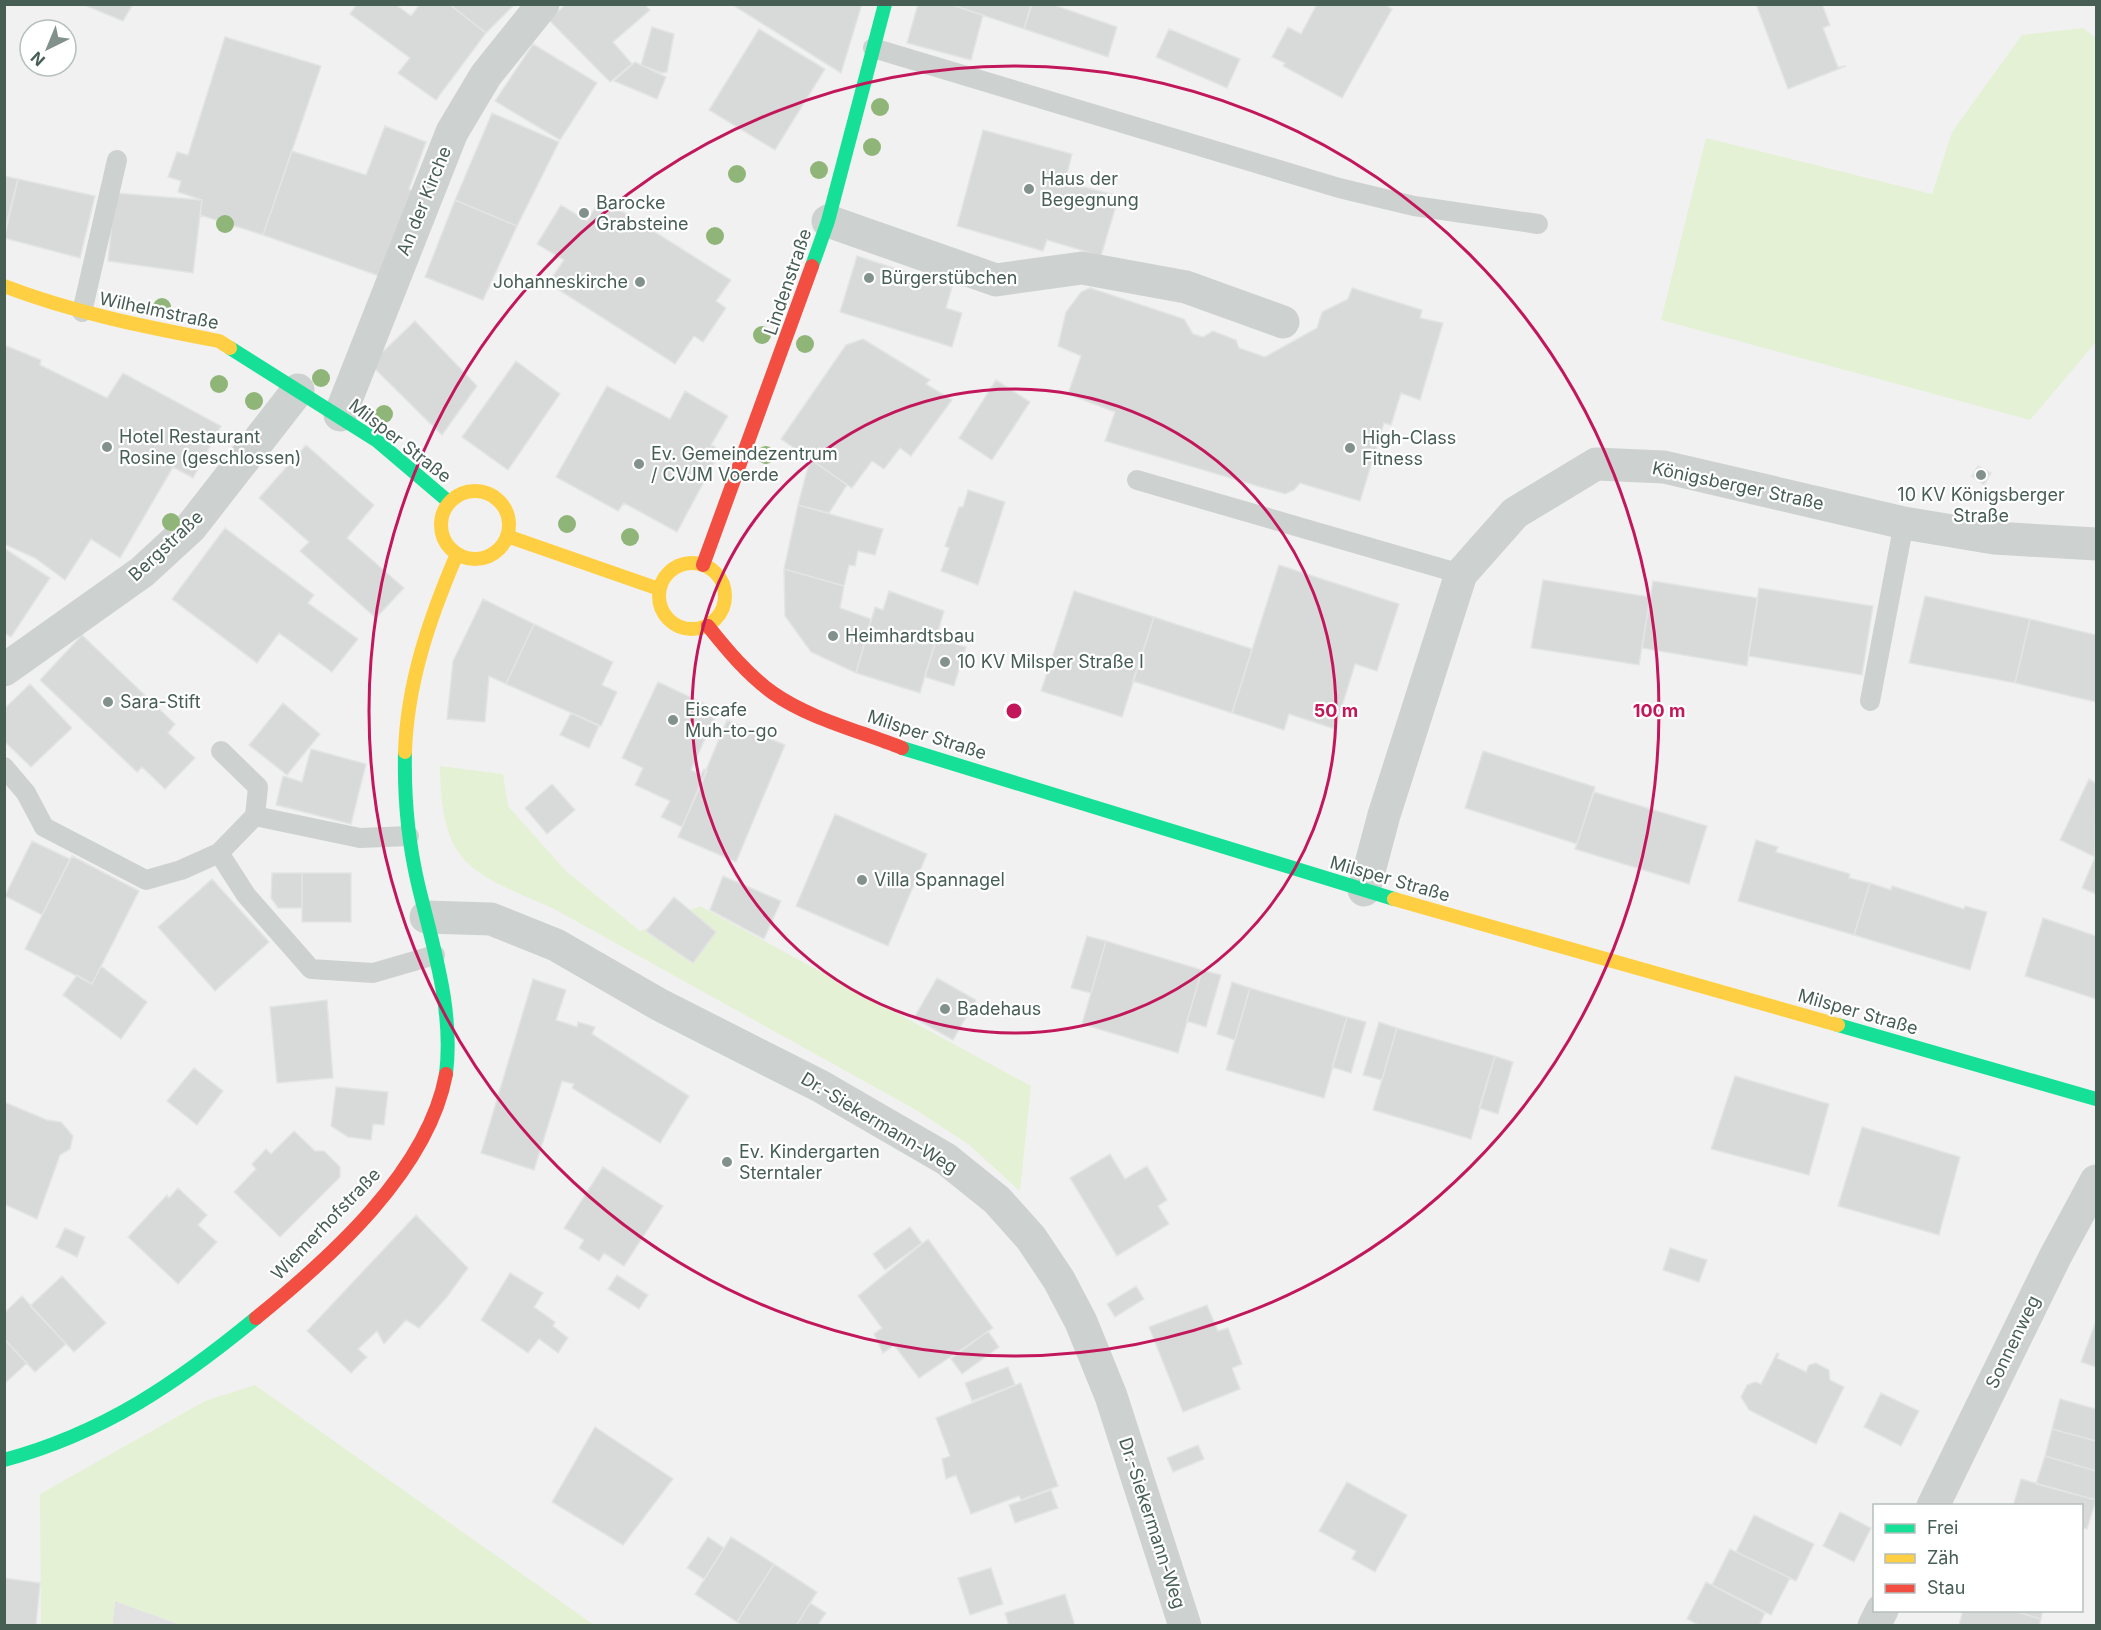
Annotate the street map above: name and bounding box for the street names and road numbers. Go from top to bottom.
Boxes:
street label: An der Kirche [392,143,455,259]
street label: Lindenstraße [759,226,816,338]
street label: Wilhelmstraße [97,288,221,333]
street label: Milsper Straße [345,394,456,487]
street label: Königsberger Straße [1650,457,1826,514]
street label: Bergstraße [124,506,207,585]
street label: Milsper Straße [865,705,989,764]
street label: Milsper Straße [1328,851,1453,906]
street label: Milsper Straße [1796,984,1921,1039]
street label: Dr.-Siekermann-Weg [797,1068,961,1178]
street label: Wiemerhofstraße [267,1163,384,1284]
street label: Sonnenweg [1981,1292,2044,1392]
street label: Dr.-Siekermann-Weg [1115,1435,1190,1611]

